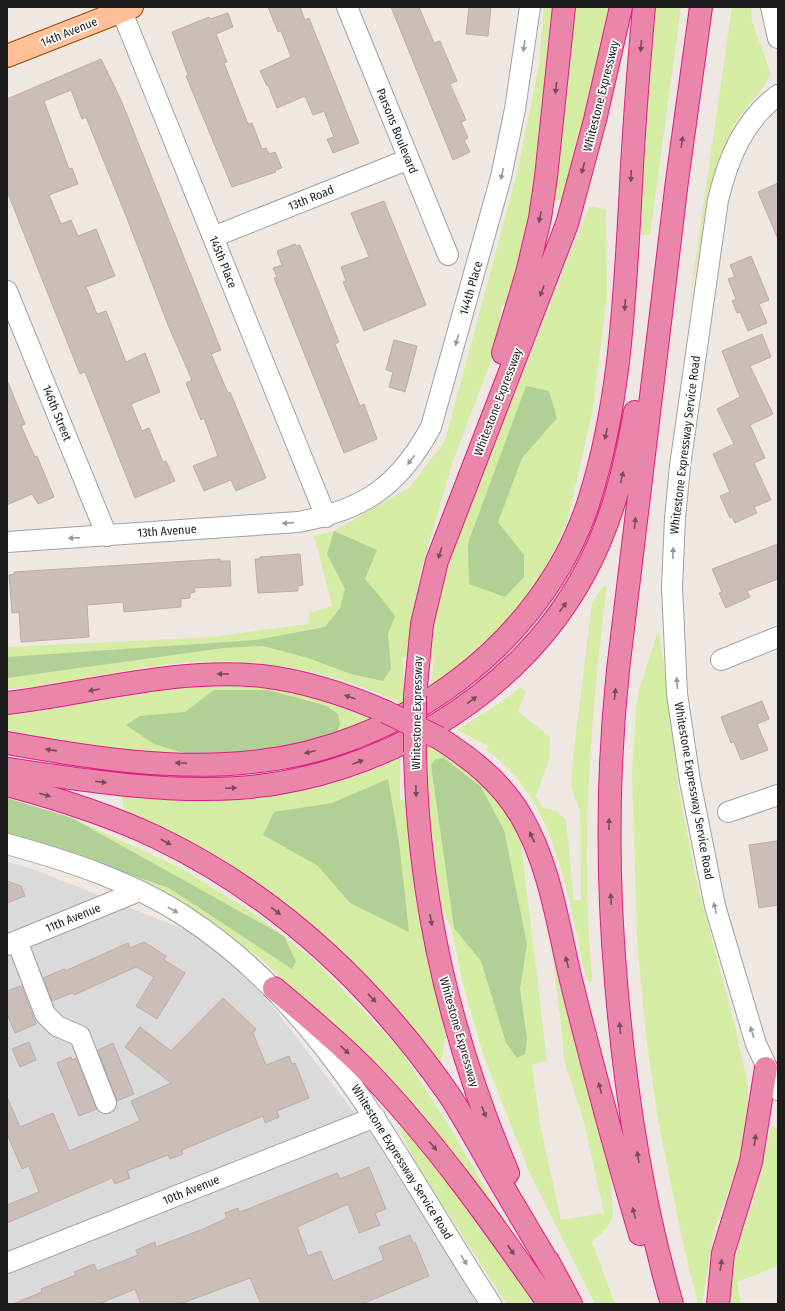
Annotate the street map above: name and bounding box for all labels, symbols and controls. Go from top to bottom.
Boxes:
street label: 14th Avenue [39,14,99,50]
street label: Whitestone Expressway [580,38,622,153]
one-way arrow [521,40,527,52]
one-way arrow [637,40,644,52]
one-way arrow [553,82,559,94]
street label: Parsons Boulevard [374,86,420,176]
one-way arrow [679,136,685,148]
one-way arrow [580,162,586,174]
one-way arrow [499,168,505,180]
one-way arrow [628,170,635,182]
street label: 13th Road [286,183,336,213]
one-way arrow [536,210,542,223]
street label: 145th Place [206,234,240,290]
street label: 144th Place [457,259,485,317]
one-way arrow [538,285,544,297]
one-way arrow [621,299,628,311]
one-way arrow [454,334,460,346]
street label: Whitestone Expressway [471,346,525,458]
street label: Whitestone Expressway Service Road [667,355,703,535]
street label: 146th Street [39,383,75,443]
one-way arrow [602,428,608,440]
one-way arrow [407,455,415,466]
one-way arrow [619,471,625,483]
one-way arrow [632,517,639,529]
one-way arrow [281,519,294,526]
street label: 13th Avenue [137,522,197,540]
one-way arrow [68,534,80,541]
one-way arrow [437,547,443,559]
one-way arrow [670,547,677,559]
one-way arrow [559,602,567,613]
street label: Whitestone Expressway [409,655,425,770]
one-way arrow [216,671,229,677]
one-way arrow [673,677,680,689]
one-way arrow [88,687,100,693]
one-way arrow [612,688,618,700]
one-way arrow [344,694,356,700]
one-way arrow [467,696,478,704]
street label: Whitestone Expressway Service Road [671,701,717,881]
one-way arrow [45,747,58,753]
one-way arrow [303,749,315,755]
one-way arrow [352,758,364,764]
one-way arrow [175,760,187,767]
one-way arrow [95,779,107,785]
one-way arrow [225,785,237,792]
one-way arrow [413,785,420,797]
one-way arrow [39,792,51,798]
one-way arrow [606,817,612,830]
one-way arrow [529,832,535,843]
one-way arrow [160,839,171,845]
one-way arrow [607,893,614,905]
street label: 11th Avenue [43,901,103,935]
one-way arrow [712,901,718,913]
one-way arrow [167,906,179,913]
one-way arrow [270,906,281,915]
one-way arrow [428,914,434,926]
one-way arrow [563,956,569,968]
street label: Whitestone Expressway [437,975,482,1089]
one-way arrow [367,993,376,1003]
one-way arrow [616,1022,623,1034]
one-way arrow [749,1026,755,1038]
one-way arrow [340,1046,351,1055]
street label: Whitestone Expressway Service Road [348,1082,456,1242]
one-way arrow [596,1082,602,1094]
one-way arrow [481,1107,487,1119]
one-way arrow [752,1134,758,1146]
one-way arrow [429,1141,438,1151]
one-way arrow [634,1151,640,1163]
street label: 10th Avenue [161,1172,222,1208]
one-way arrow [631,1207,637,1219]
one-way arrow [507,1245,515,1255]
one-way arrow [460,1255,468,1265]
one-way arrow [718,1259,724,1271]

